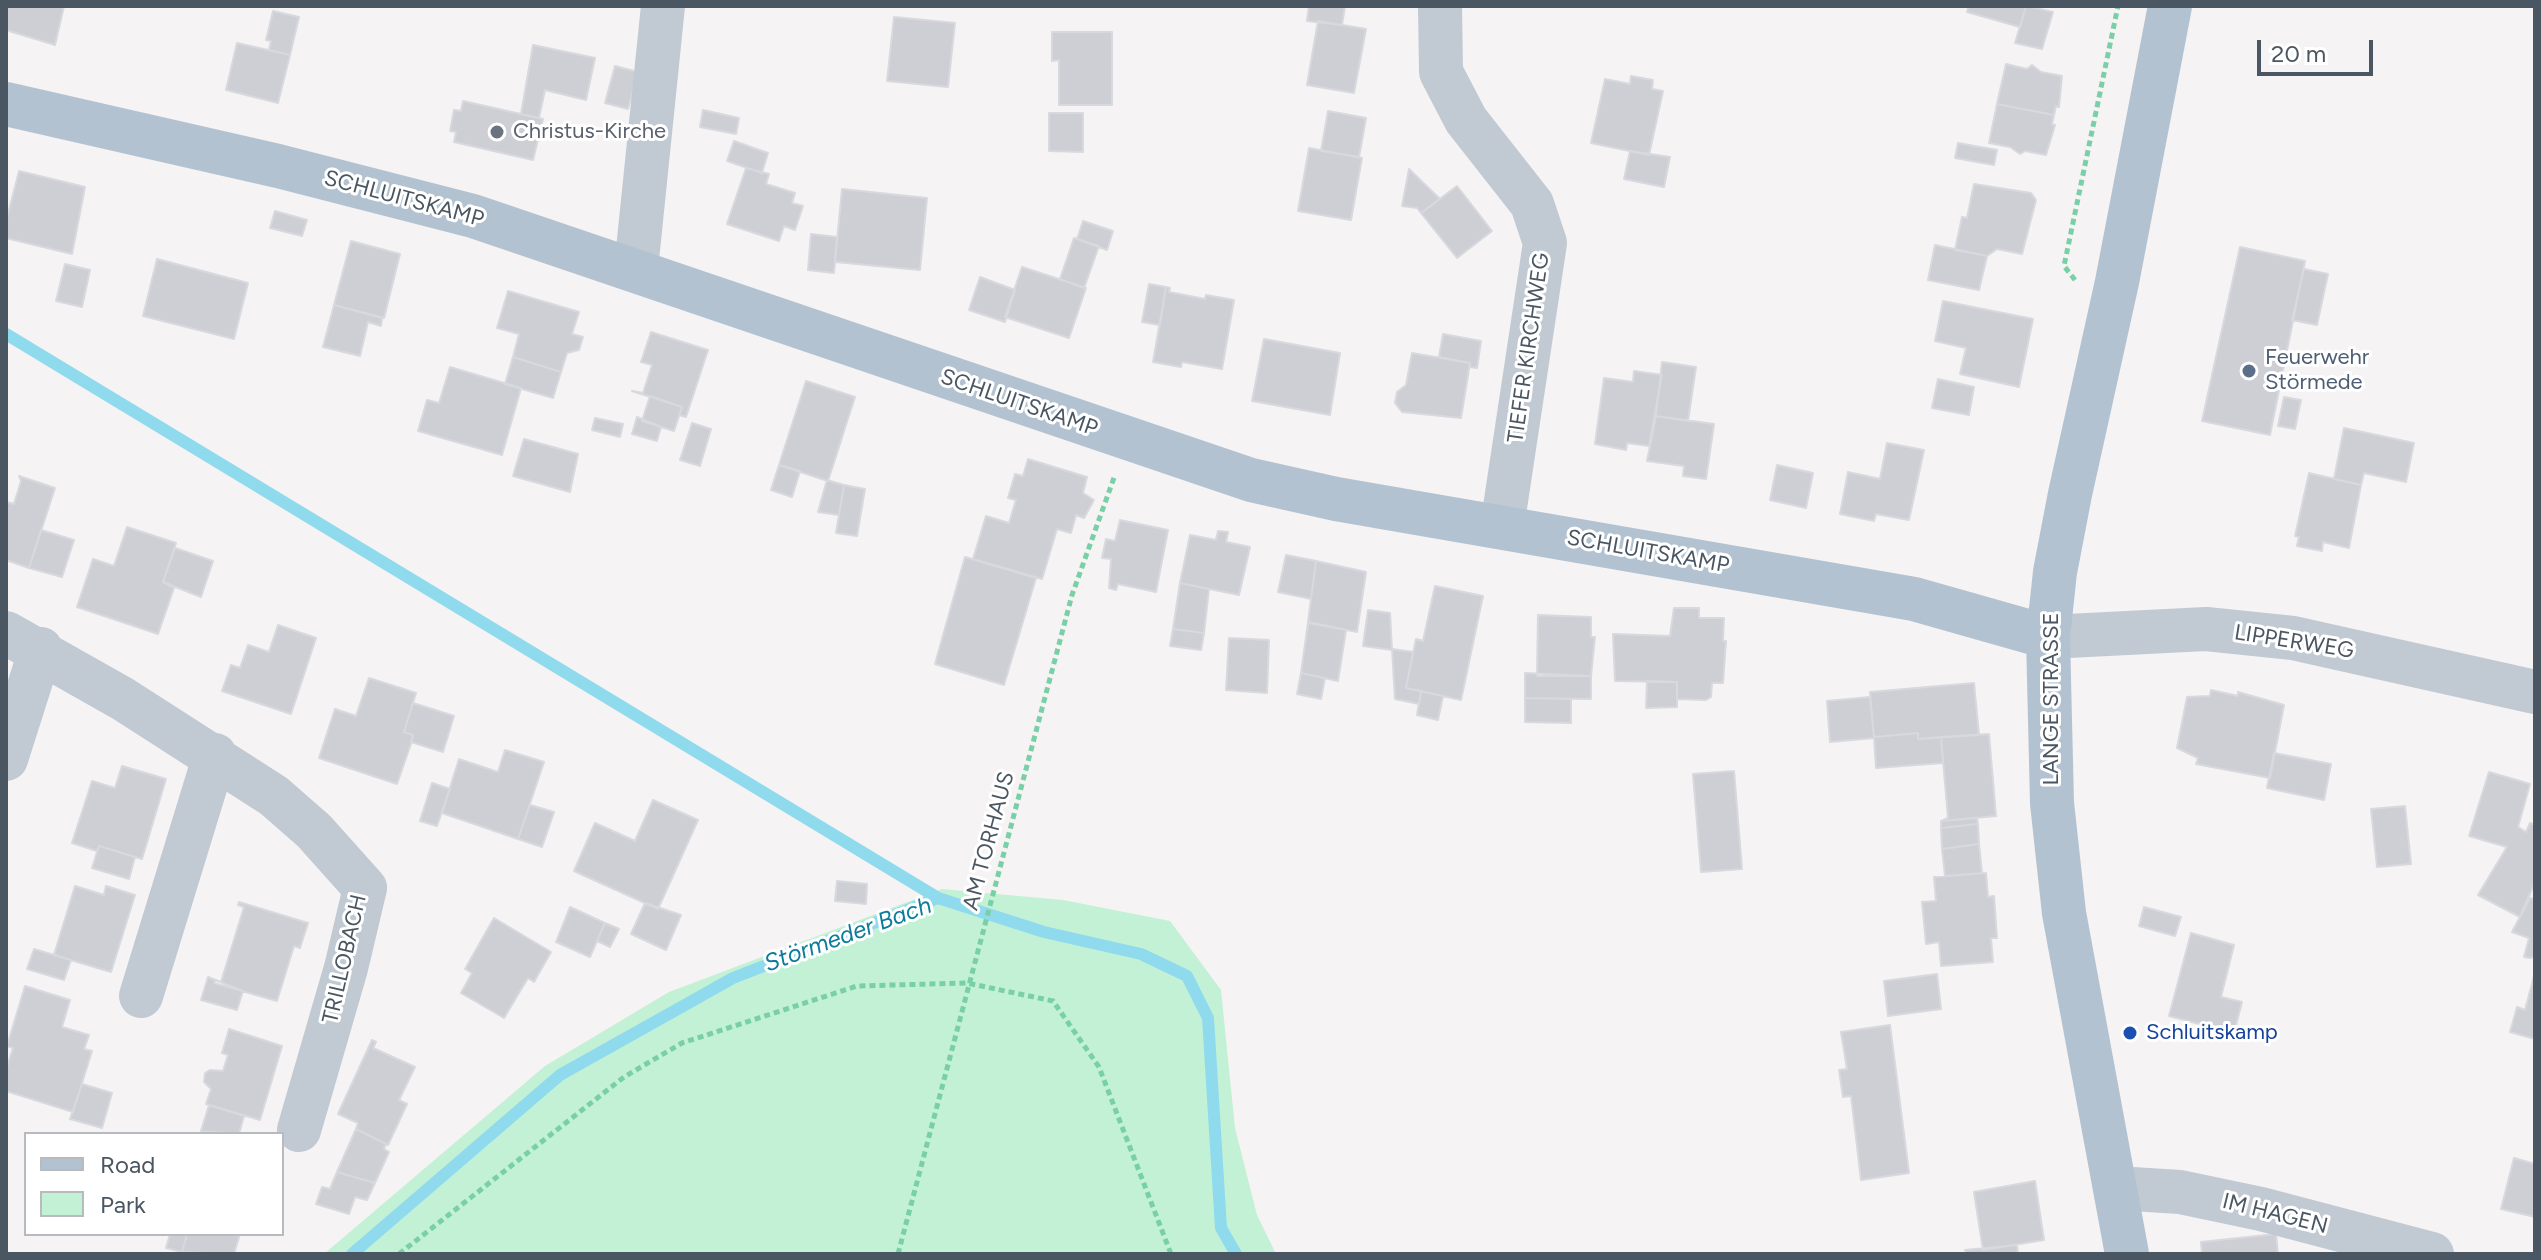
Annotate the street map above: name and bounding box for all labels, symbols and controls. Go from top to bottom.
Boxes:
scale bar [2261,24,2377,74]
text: 20 m [2271,39,2326,68]
place label: Christus-Kirche [513,119,666,145]
marker: Christus-Kirche [488,123,506,141]
street label: SCHLUITSKAMP [321,165,487,233]
street label: TIEFER KIRCHWEG [1503,251,1555,445]
place label: Feuerwehr Störmede [2265,345,2369,396]
marker: Feuerwehr Störmede [2240,362,2258,380]
street label: SCHLUITSKAMP [937,364,1101,442]
street label: SCHLUITSKAMP [1565,525,1731,579]
street label: LANGE STRASSE [2039,613,2065,785]
street label: LIPPERWEG [2232,620,2356,664]
street label: AM TORHAUS [958,769,1020,913]
water label: Störmeder Bach [760,891,936,979]
street label: TRILLOBACH [317,892,373,1026]
place label: Schluitskamp [2146,1020,2278,1046]
marker: Schluitskamp [2121,1024,2139,1042]
legend [24,1132,284,1236]
text: Road [100,1150,155,1179]
street label: IM HAGEN [2220,1188,2330,1240]
text: Park [100,1190,146,1219]

